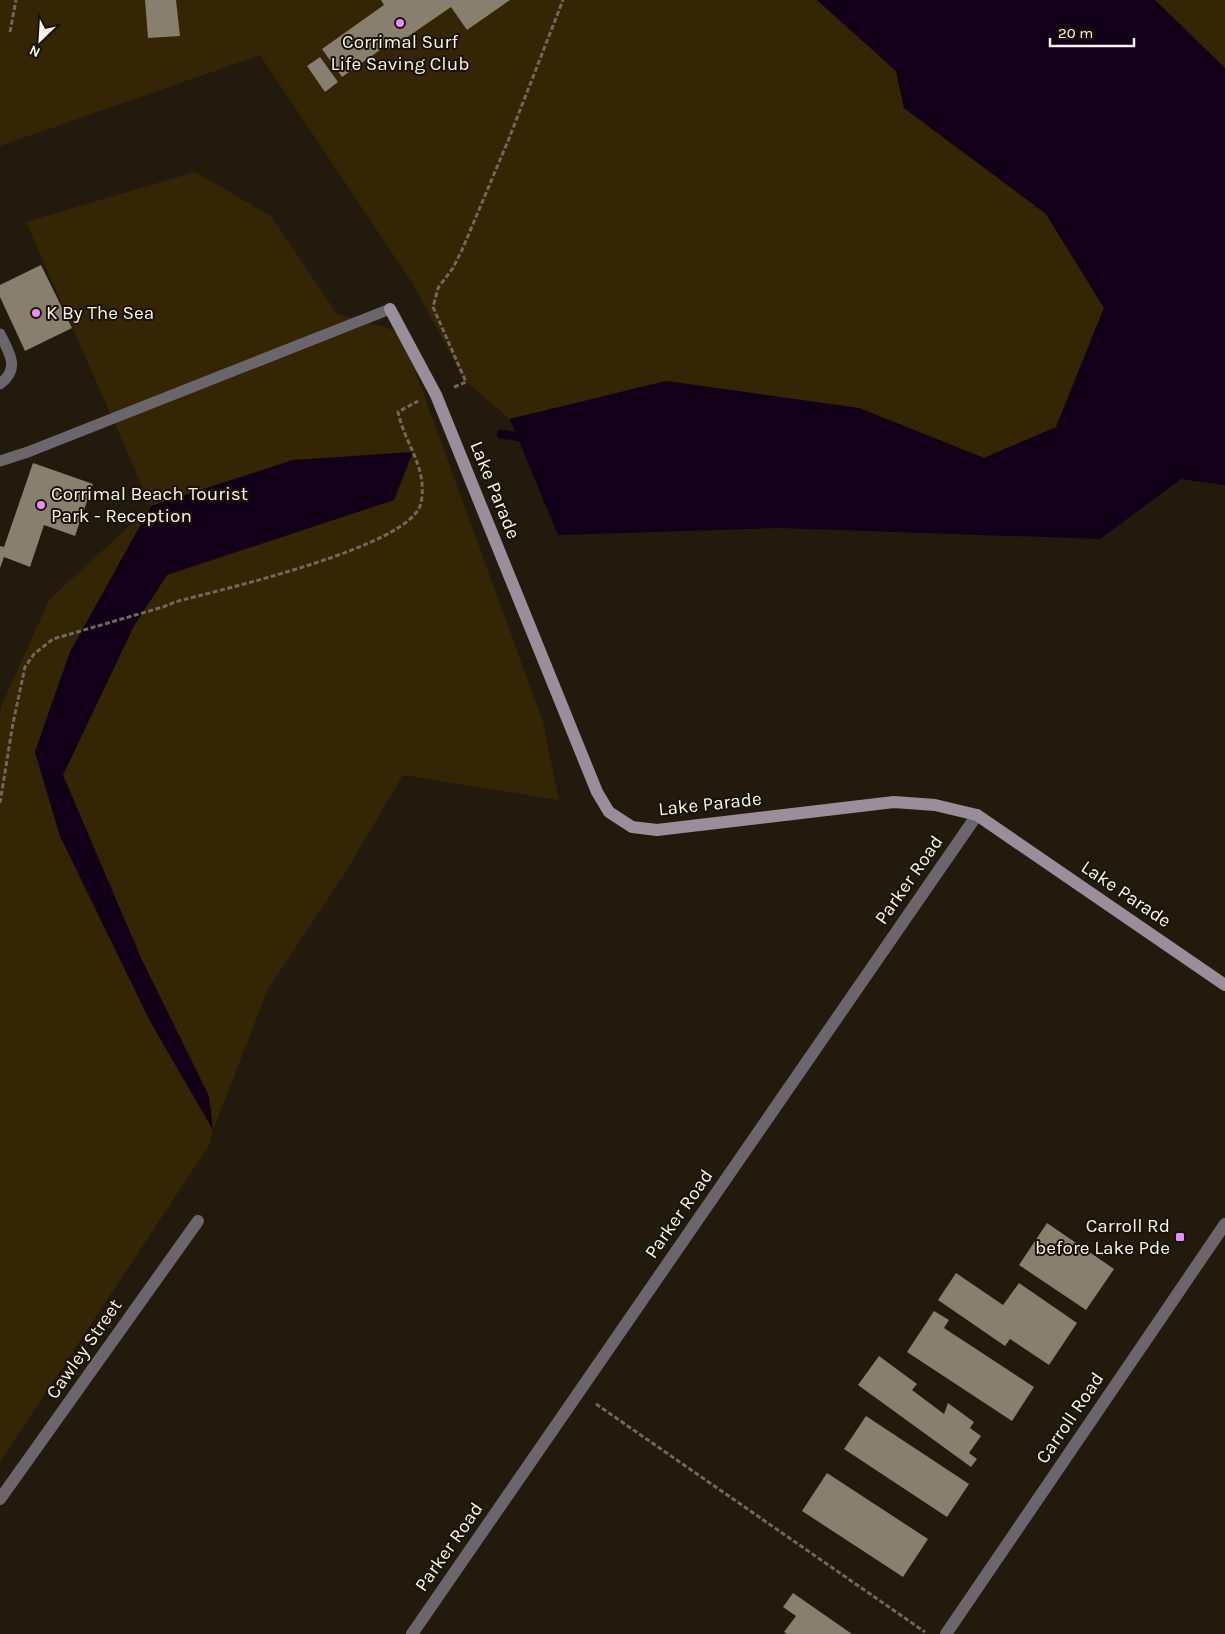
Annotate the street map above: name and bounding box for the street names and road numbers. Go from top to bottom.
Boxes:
street label: Lake Parade [465,438,525,542]
street label: Lake Parade [657,788,763,820]
street label: Parker Road [870,831,948,929]
street label: Lake Parade [1077,856,1175,932]
street label: Parker Road [640,1165,718,1263]
street label: Cawley Street [42,1295,126,1403]
street label: Carroll Road [1031,1368,1109,1468]
street label: Parker Road [410,1498,488,1596]

